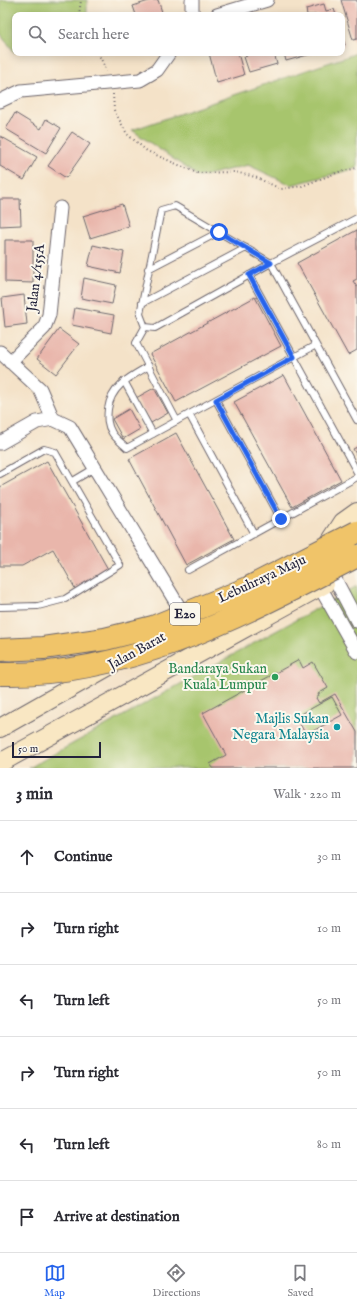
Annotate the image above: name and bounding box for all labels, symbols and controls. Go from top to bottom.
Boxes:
search box [12,12,345,56]
icon: search [26,23,48,45]
text: Search here [58,25,129,44]
route start [210,223,228,241]
street label: Jalan 4/155A [23,242,49,315]
route end [272,510,290,528]
street label: Lebuhraya Maju [215,551,309,607]
road number: E20 [170,603,200,625]
street label: Jalan Barat [103,628,169,675]
place label: Bandaraya Sukan Kuala Lumpur [168,660,268,694]
marker: Bandaraya Sukan Kuala Lumpur [270,672,280,682]
place label: Majlis Sukan Negara Malaysia [232,710,330,744]
marker: Majlis Sukan Negara Malaysia [332,722,342,732]
scale bar [12,740,101,759]
text: 50 m [18,742,38,756]
text: 3 min [16,784,53,805]
text: Walk · 220 m [273,786,341,803]
icon: ahead [16,846,38,868]
text: Continue [54,847,112,866]
text: 30 m [317,848,341,865]
icon: right [16,918,38,940]
text: Turn right [54,919,119,938]
text: 10 m [317,920,341,937]
icon: left [16,990,38,1012]
text: Turn left [54,991,110,1010]
text: 50 m [317,992,341,1009]
icon: right [16,1062,38,1084]
text: Turn right [54,1063,119,1082]
text: 50 m [317,1064,341,1081]
icon: left [16,1134,38,1156]
text: Turn left [54,1135,110,1154]
text: 80 m [317,1136,341,1153]
icon: arrive [16,1206,38,1228]
text: Arrive at destination [54,1207,180,1226]
tab: Map [44,1262,66,1300]
tab: Directions [153,1262,200,1300]
tab: Saved [287,1262,313,1300]

